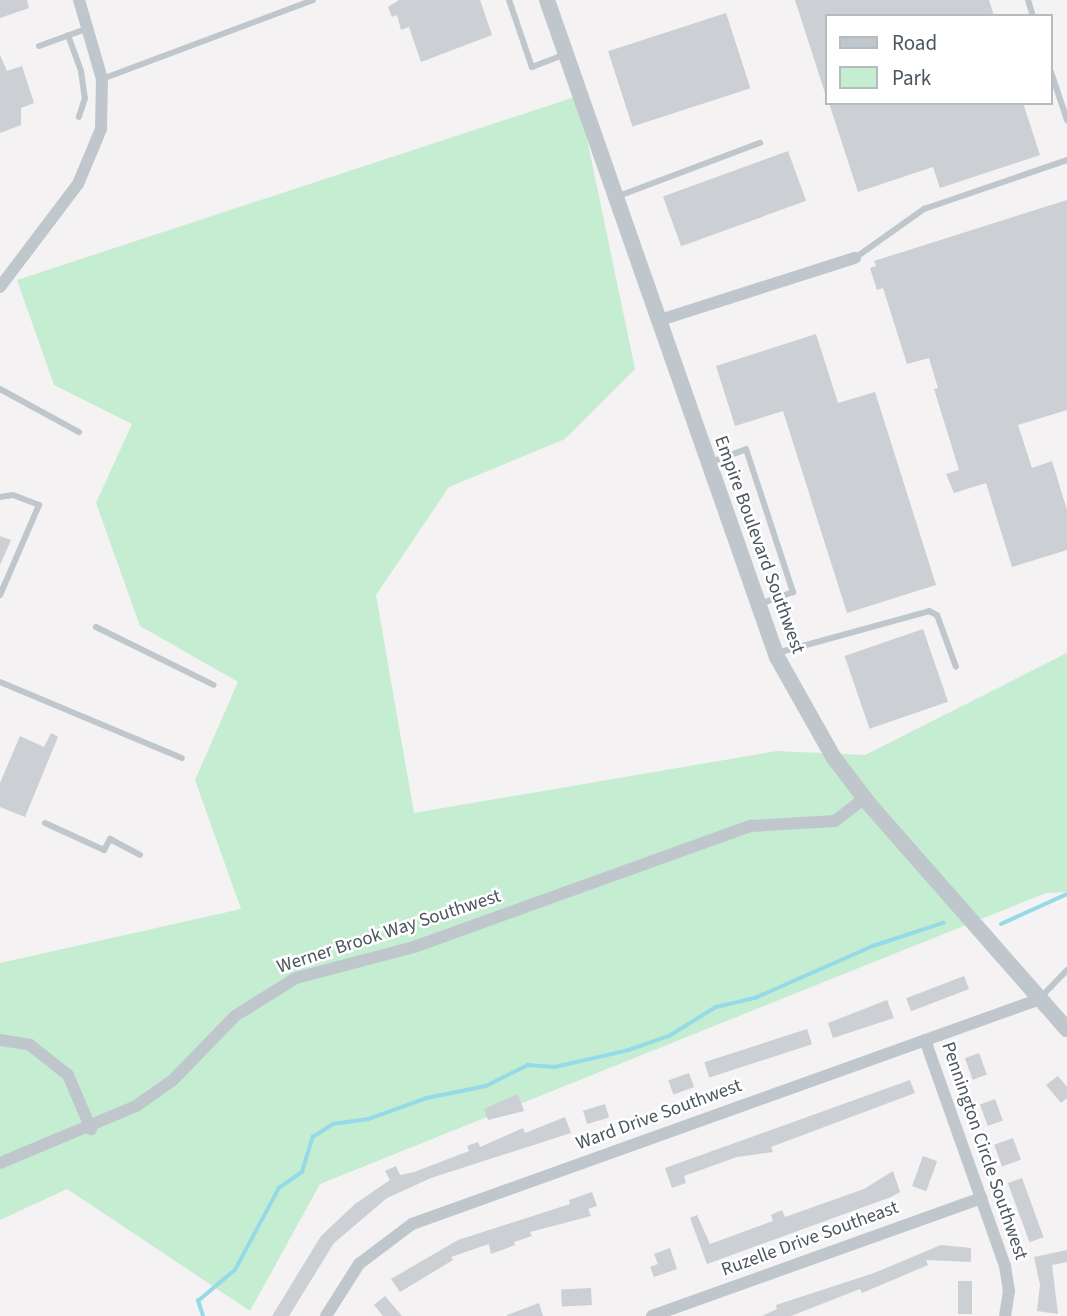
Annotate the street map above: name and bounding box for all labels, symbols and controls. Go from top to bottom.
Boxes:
legend [825,14,1053,105]
text: Road [892,28,937,58]
text: Park [892,63,931,93]
street label: Empire Boulevard Southwest [709,433,809,657]
street label: Werner Brook Way Southwest [274,885,504,979]
street label: Pennington Circle Southwest [936,1039,1032,1263]
street label: Ward Drive Southwest [573,1074,745,1156]
street label: Ruzelle Drive Southeast [718,1196,902,1282]

